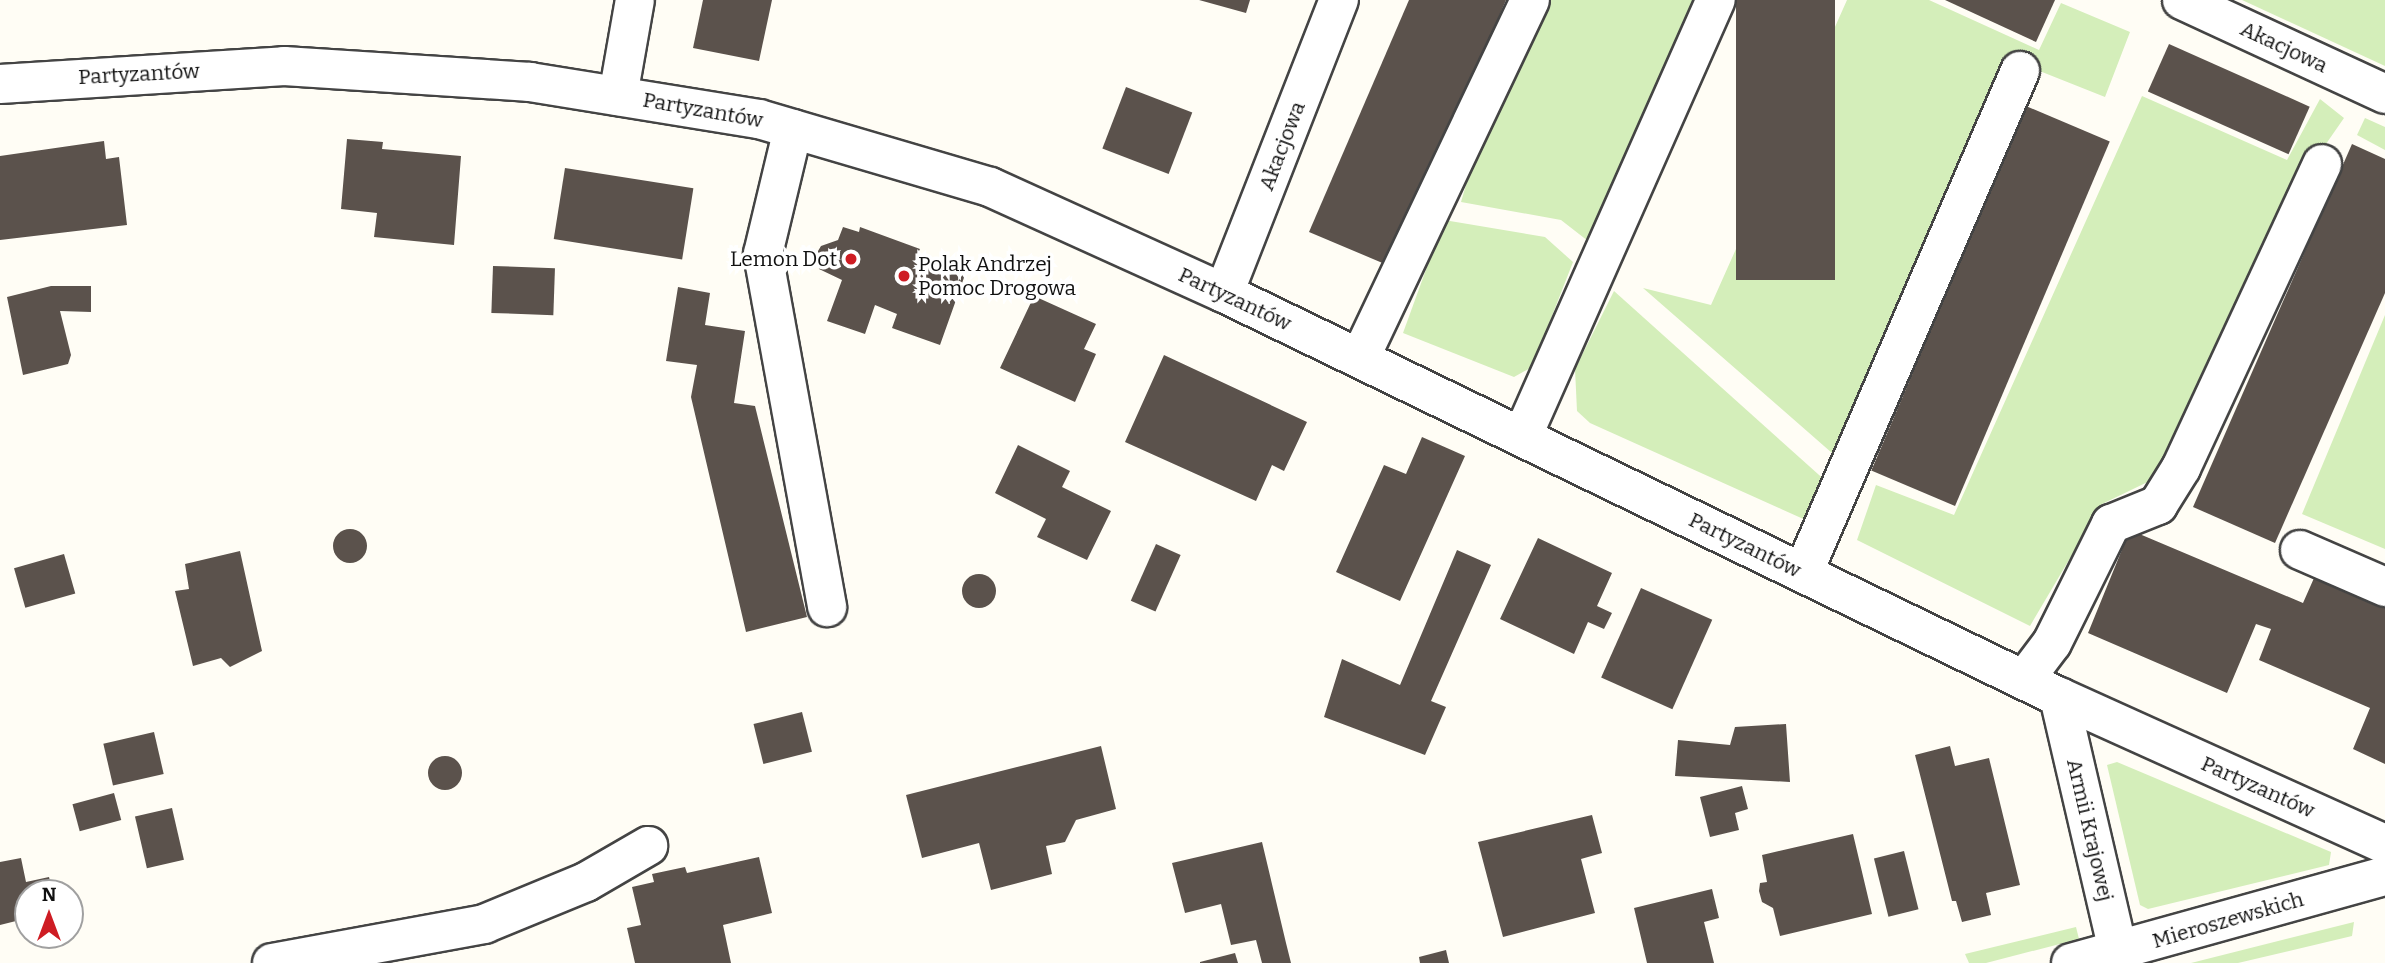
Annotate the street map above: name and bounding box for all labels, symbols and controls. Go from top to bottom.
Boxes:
street label: Akacjowa [2236,16,2332,78]
street label: Partyzantów [78,58,200,90]
street label: Partyzantów [641,87,765,133]
street label: Akacjowa [1254,98,1310,194]
place label: Lemon Dot [730,246,837,272]
marker: Lemon Dot [843,251,859,267]
place label: Polak Andrzej Pomoc Drogowa [918,251,1076,301]
street label: Partyzantów [1175,262,1295,336]
marker: Polak Andrzej Pomoc Drogowa [896,268,912,284]
street label: Partyzantów [1685,507,1805,583]
street label: Partyzantów [2197,751,2319,823]
street label: Armii Krajowej [2061,756,2119,904]
north arrow [14,879,84,949]
text: N [42,883,56,906]
street label: Mieroszewskich [2149,886,2307,954]

